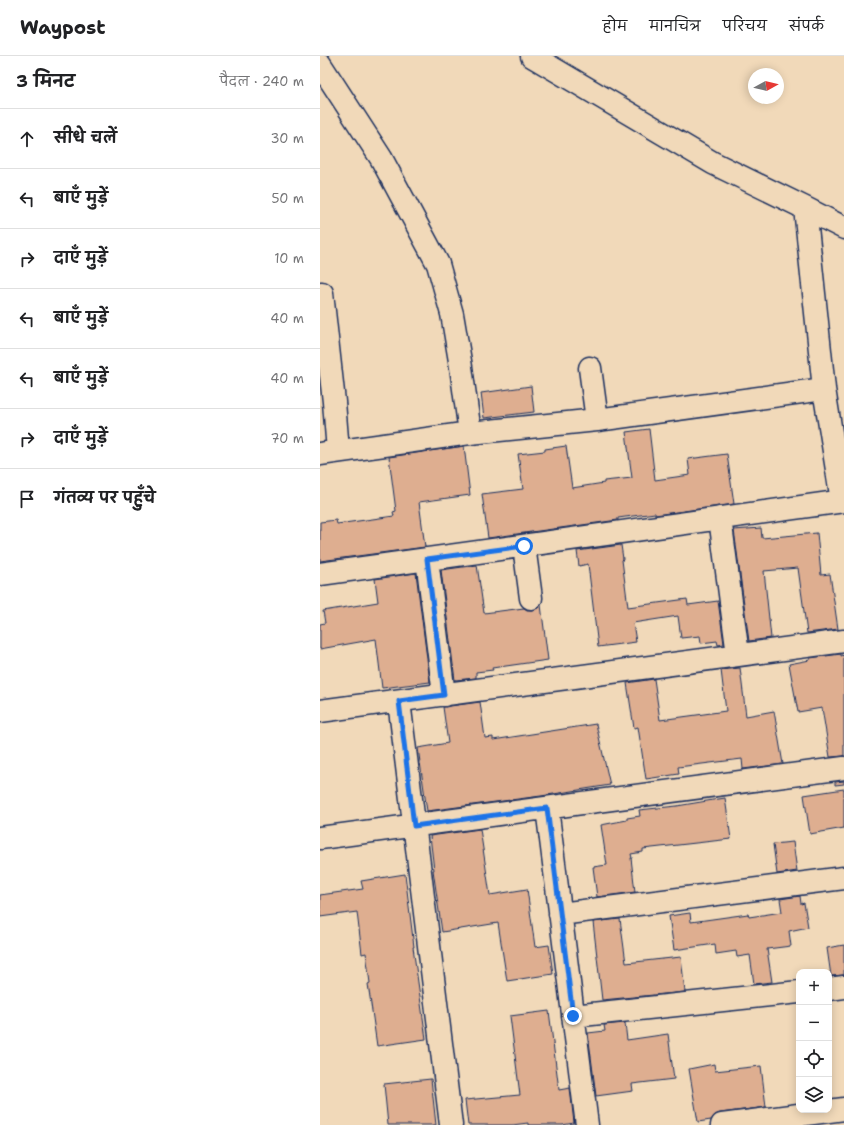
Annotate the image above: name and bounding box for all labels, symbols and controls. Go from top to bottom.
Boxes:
text: Waypost [20,15,105,40]
text: होम [603,17,627,35]
text: मानचित्र [649,17,701,35]
text: परिचय [723,17,767,35]
text: संपर्क [789,17,824,35]
north arrow [748,68,784,104]
text: 3 मिनट [16,70,75,92]
text: पैदल · 240 m [219,73,304,90]
icon: ahead [16,128,38,150]
text: सीधे चलें [54,128,117,148]
text: 30 m [270,130,304,147]
icon: left [16,188,38,210]
text: बाएँ मुड़ें [54,188,108,208]
text: 50 m [271,190,304,207]
icon: right [16,248,38,270]
text: दाएँ मुड़ें [54,248,108,268]
text: 10 m [274,250,304,267]
icon: left [16,308,38,330]
text: बाएँ मुड़ें [54,308,108,328]
text: 40 m [270,310,304,327]
icon: left [16,368,38,390]
text: बाएँ मुड़ें [54,368,108,388]
text: 40 m [270,370,304,387]
icon: right [16,428,38,450]
text: दाएँ मुड़ें [54,428,108,448]
text: 70 m [270,430,304,447]
icon: arrive [16,488,38,510]
text: गंतव्य पर पहुँचे [54,488,156,508]
route start [515,537,533,555]
map controls [796,969,832,1113]
button: + [796,969,832,1005]
button: − [796,1005,832,1041]
route end [564,1007,582,1025]
button: locate [796,1041,832,1077]
button: layers [796,1077,832,1113]

